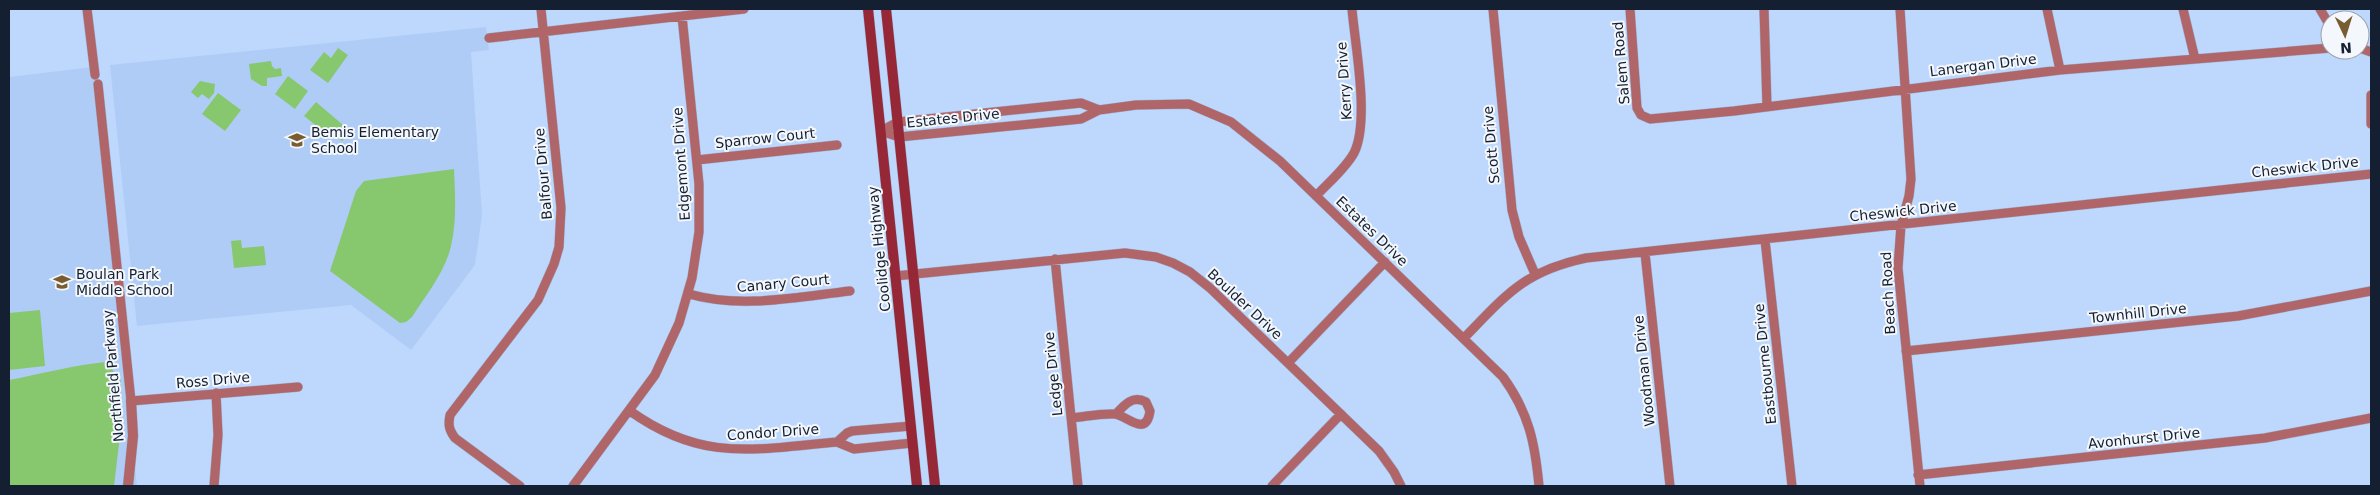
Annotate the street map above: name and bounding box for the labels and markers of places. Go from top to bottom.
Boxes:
place label: Bemis Elementary School [311,124,439,156]
school or university icon: Bemis Elementary School [287,130,307,150]
place label: Boulan Park Middle School [76,266,173,298]
school or university icon: Boulan Park Middle School [52,272,72,292]

